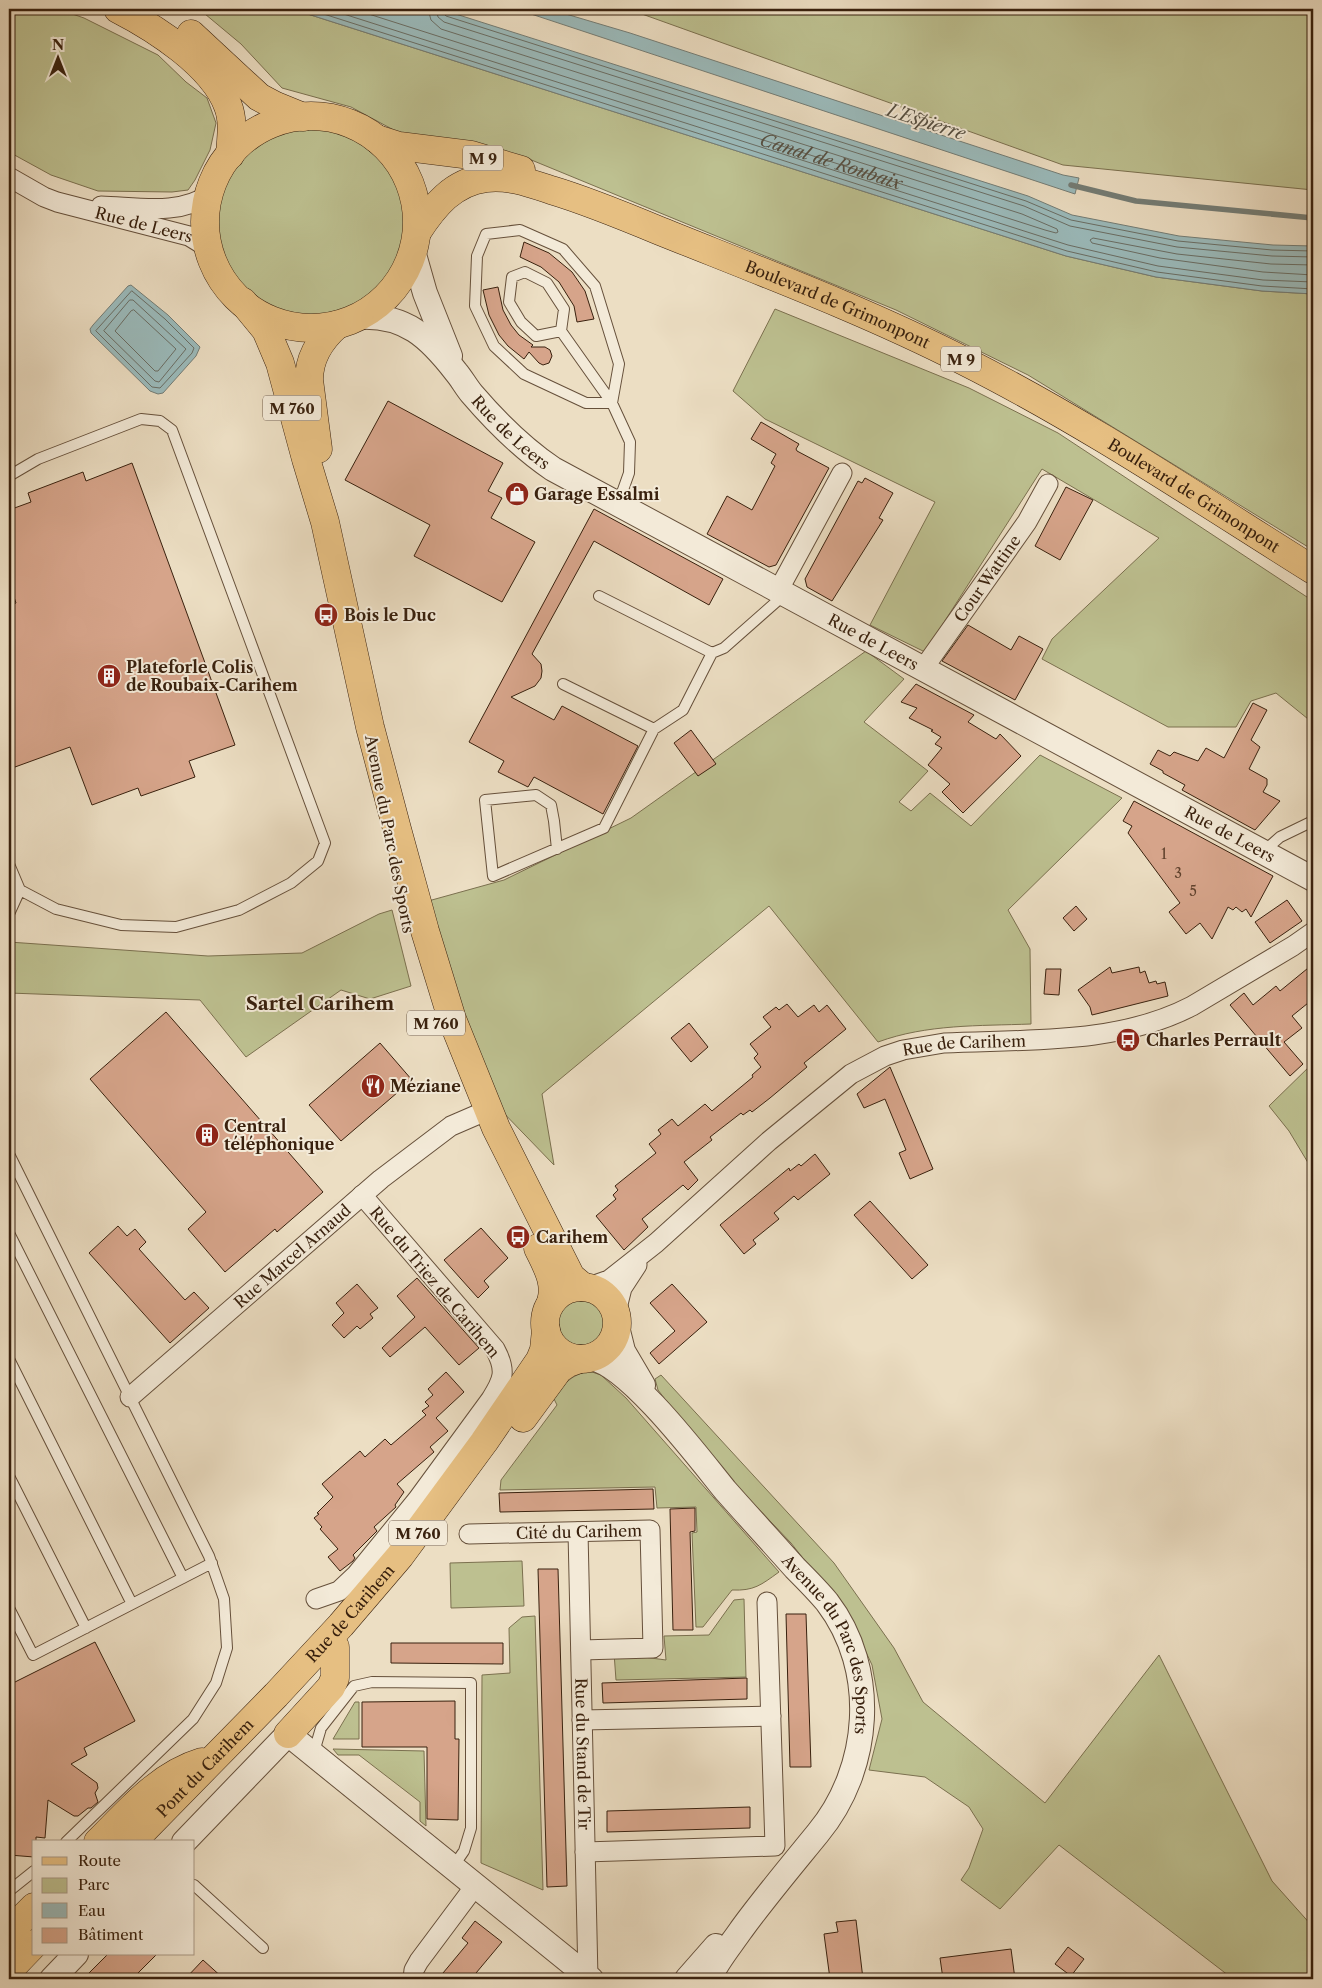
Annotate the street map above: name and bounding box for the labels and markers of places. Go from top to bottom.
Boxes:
shop icon: Garage Essalmi [504,481,530,507]
place label: Garage Essalmi [534,484,660,504]
bus stop icon: Bois le Duc [313,602,339,628]
place label: Bois le Duc [344,605,436,625]
place label: Plateforle Colis de Roubaix-Carihem [126,657,298,695]
building icon: Plateforle Colis de Roubaix-Carihem [96,663,122,689]
bus stop icon: Charles Perrault [1115,1027,1141,1053]
place label: Charles Perrault [1146,1030,1282,1050]
restaurant icon: Méziane [360,1073,386,1099]
place label: Méziane [390,1076,461,1096]
place label: Central téléphonique [224,1116,335,1154]
building icon: Central téléphonique [194,1122,220,1148]
bus stop icon: Carihem [505,1224,531,1250]
place label: Carihem [536,1227,608,1247]

